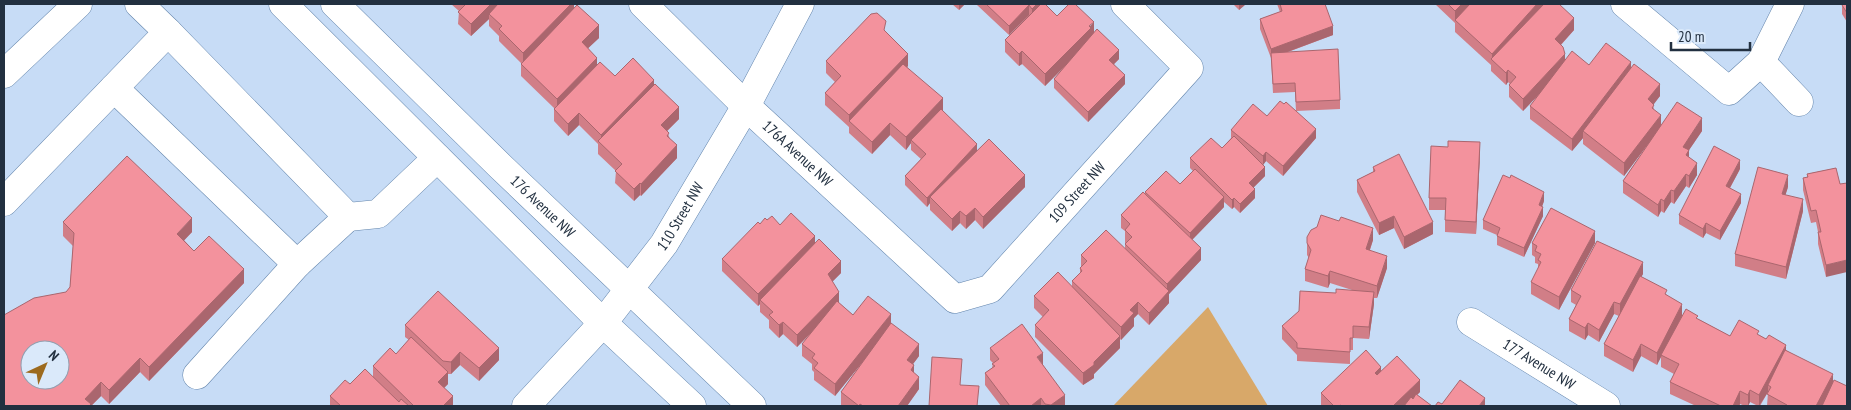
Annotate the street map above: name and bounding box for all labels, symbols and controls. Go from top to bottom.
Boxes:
scale bar [1671,20,1750,52]
text: 20 m [1678,27,1704,46]
street label: 176A Avenue NW [759,116,837,190]
street label: 109 Street NW [1044,157,1109,227]
street label: 176 Avenue NW [507,171,579,241]
street label: 110 Street NW [652,179,707,254]
street label: 177 Avenue NW [1499,334,1579,394]
north arrow [20,340,70,390]
text: N [45,347,63,365]

